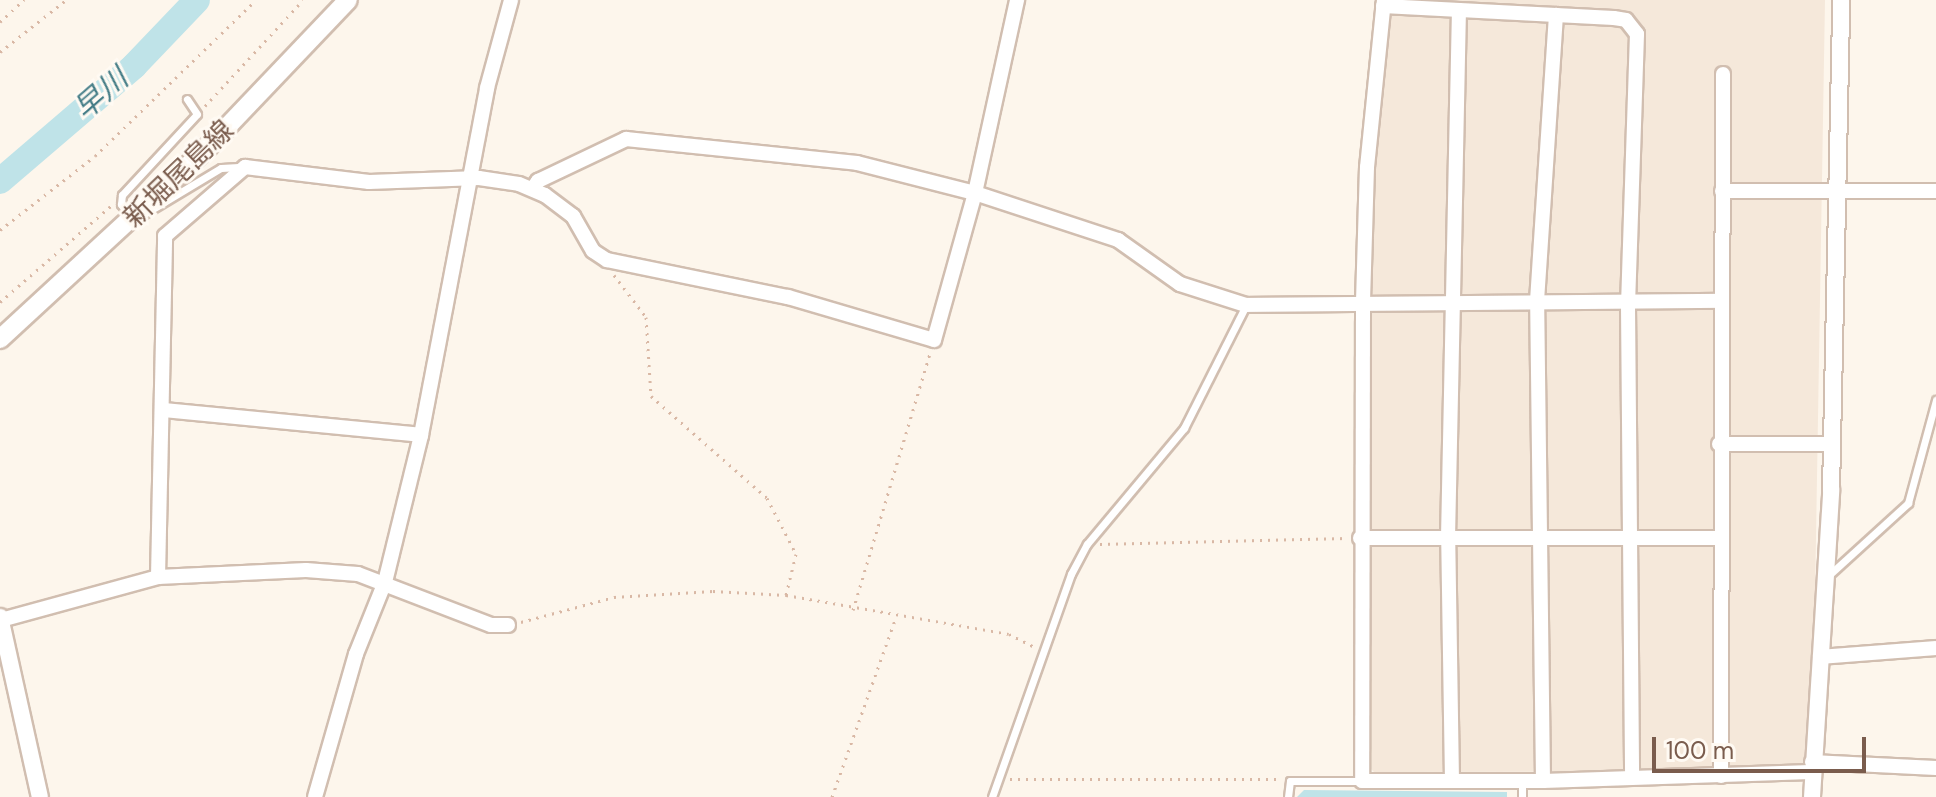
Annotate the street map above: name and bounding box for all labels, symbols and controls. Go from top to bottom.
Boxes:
water label: 早川 [67,61,135,127]
street label: 新堀尾島線 [117,113,241,235]
scale bar [1656,721,1870,771]
text: 100 m [1666,735,1734,766]

